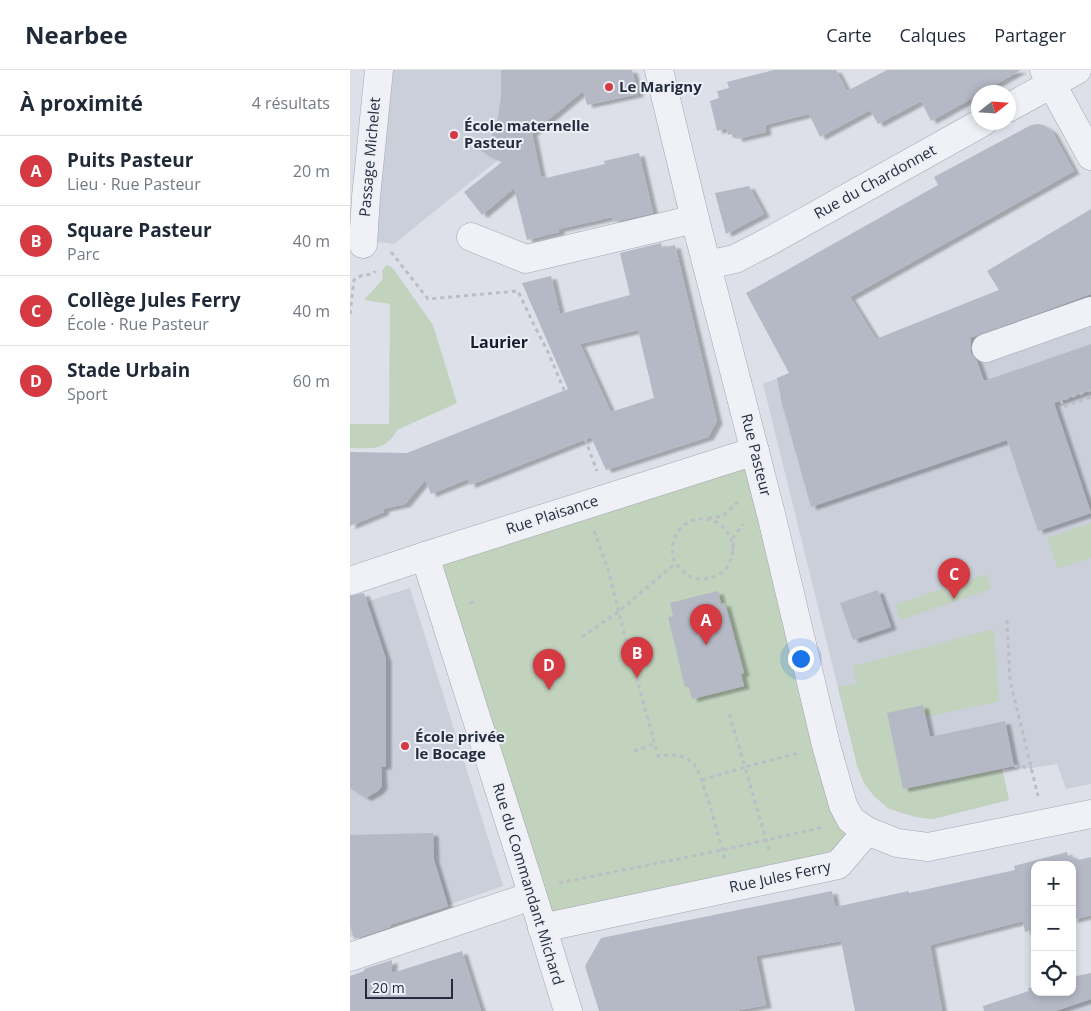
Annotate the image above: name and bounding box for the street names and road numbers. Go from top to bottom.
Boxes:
street label: Passage Michelet [354,96,384,218]
street label: Rue du Chardonnet [810,139,939,223]
street label: Rue Pasteur [737,411,777,498]
street label: Rue Plaisance [503,490,600,538]
street label: Rue du Commandant Michard [489,780,569,987]
street label: Rue Jules Ferry [727,855,833,897]

